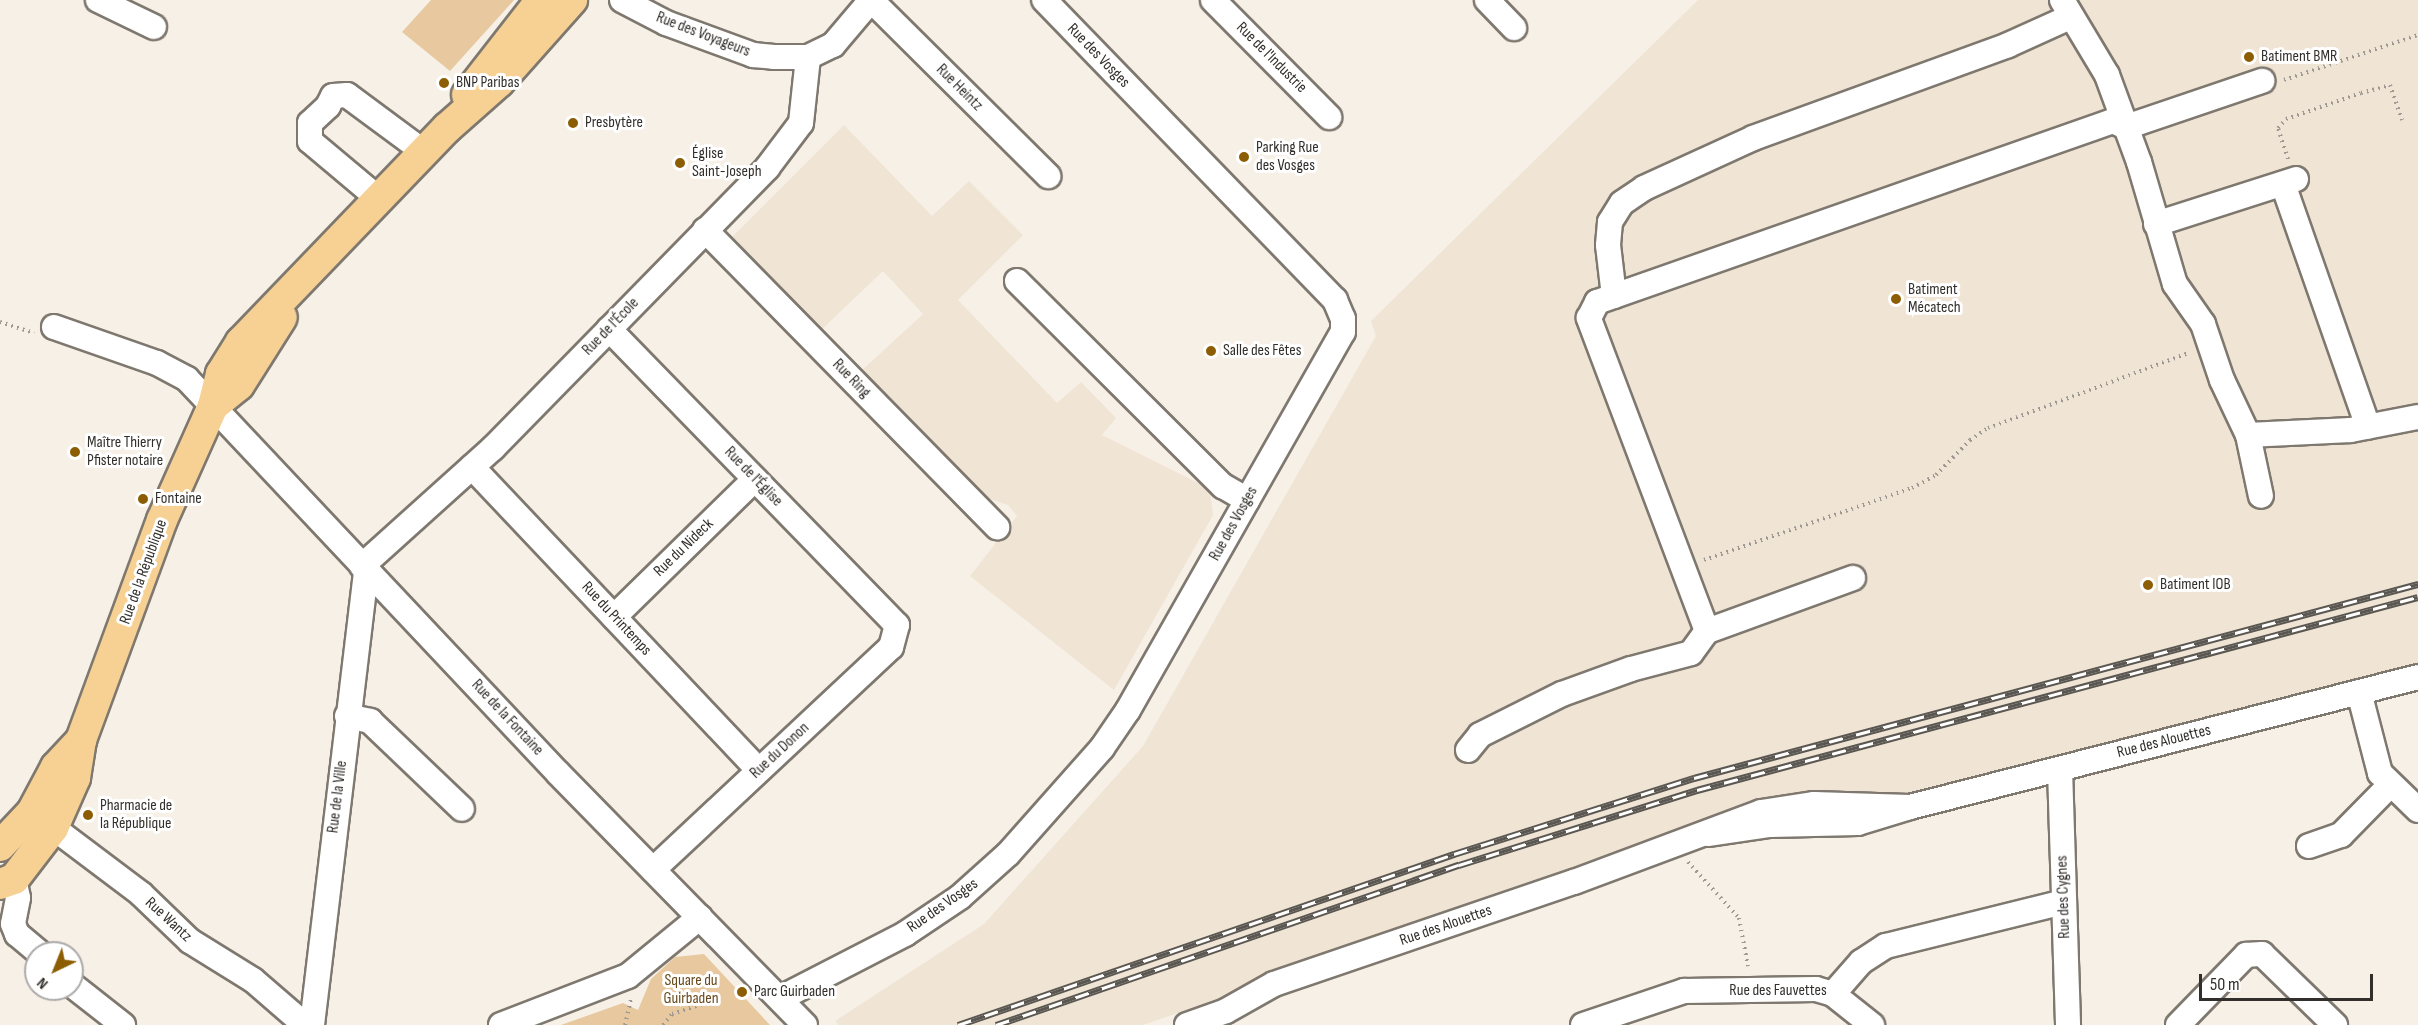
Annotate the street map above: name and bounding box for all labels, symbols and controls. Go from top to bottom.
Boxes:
street label: Rue des Voyageurs [653,8,753,62]
street label: Rue de l'Industrie [1232,19,1310,97]
street label: Rue des Vosges [1063,20,1133,92]
place label: Batiment BMR [2261,47,2337,67]
marker: Batiment BMR [2242,50,2256,64]
street label: Rue Heintz [932,61,986,115]
place label: BNP Paribas [456,73,519,93]
marker: BNP Paribas [437,76,451,90]
place label: Presbytère [585,113,643,133]
marker: Presbytère [566,116,580,130]
place label: Parking Rue des Vosges [1256,138,1319,176]
place label: Église Saint-Joseph [692,144,762,182]
marker: Parking Rue des Vosges [1237,150,1251,164]
marker: Église Saint-Joseph [673,156,687,170]
place label: Batiment Mécatech [1908,280,1961,318]
marker: Batiment Mécatech [1889,292,1903,306]
street label: Rue de l'École [579,294,643,360]
place label: Salle des Fêtes [1223,341,1301,361]
marker: Salle des Fêtes [1204,344,1218,358]
street label: Rue Ring [828,356,874,402]
place label: Maître Thierry Pfister notaire [87,433,163,471]
street label: Rue de l'Église [720,443,786,511]
marker: Maître Thierry Pfister notaire [68,445,82,459]
street label: Rue des Vosges [1206,484,1262,564]
place label: Fontaine [155,489,202,509]
marker: Fontaine [136,492,150,506]
street label: Rue du Nideck [650,515,718,581]
street label: Rue de la République [116,517,172,627]
place label: Batiment IOB [2160,575,2231,595]
street label: Rue du Printemps [577,578,655,660]
marker: Batiment IOB [2141,578,2155,592]
street label: Rue de la Fontaine [467,676,547,760]
street label: Rue du Donon [746,719,814,783]
street label: Rue des Alouettes [2115,721,2213,763]
street label: Rue de la Ville [324,760,352,834]
place label: Pharmacie de la République [100,796,172,834]
marker: Pharmacie de la République [81,808,95,822]
street label: Rue des Cygnes [2053,855,2075,939]
street label: Rue des Vosges [904,875,982,937]
street label: Rue Wantz [141,894,195,946]
street label: Rue des Alouettes [1397,901,1495,951]
north arrow [24,941,84,1001]
scale bar [2202,962,2376,1000]
park label: Square du Guirbaden [663,971,719,1009]
text: N [33,973,52,993]
text: 50 m [2210,974,2240,995]
street label: Rue des Fauvettes [1729,981,1827,1001]
place label: Parc Guirbaden [754,982,835,1002]
marker: Parc Guirbaden [735,985,749,999]

